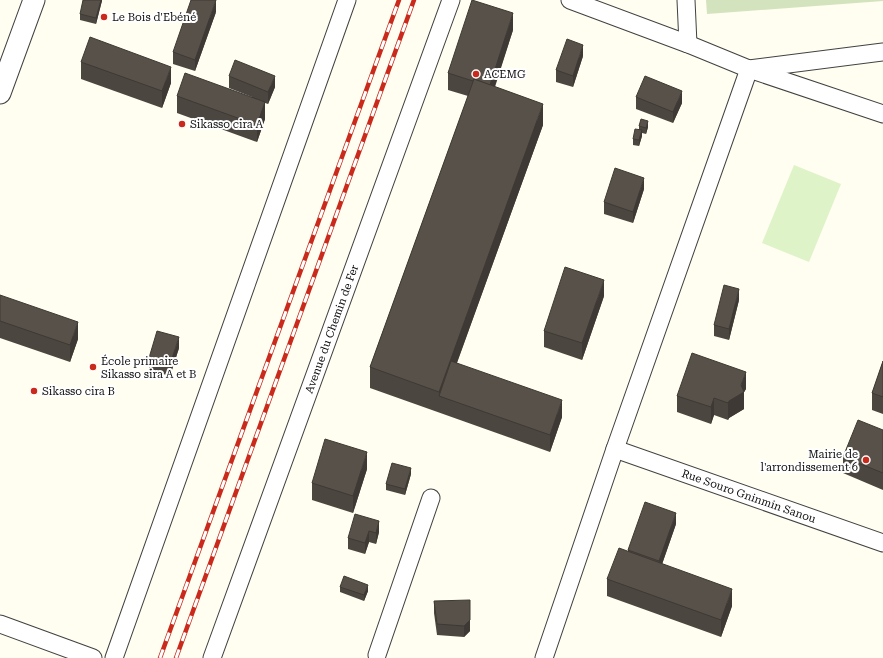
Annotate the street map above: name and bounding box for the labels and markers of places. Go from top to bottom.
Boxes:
place label: Le Bois d'Ebéné [112,11,196,24]
marker: Le Bois d'Ebéné [99,12,109,22]
place label: ACEMG [484,68,526,81]
marker: ACEMG [471,69,481,79]
place label: Sikasso cira A [190,118,264,131]
marker: Sikasso cira A [177,119,187,129]
place label: École primaire Sikasso sira A et B [101,354,196,381]
marker: École primaire Sikasso sira A et B [88,362,98,372]
place label: Sikasso cira B [42,385,115,398]
marker: Sikasso cira B [29,386,39,396]
place label: Mairie de l'arrondissement 6 [761,448,858,474]
marker: Mairie de l'arrondissement 6 [861,455,871,465]

